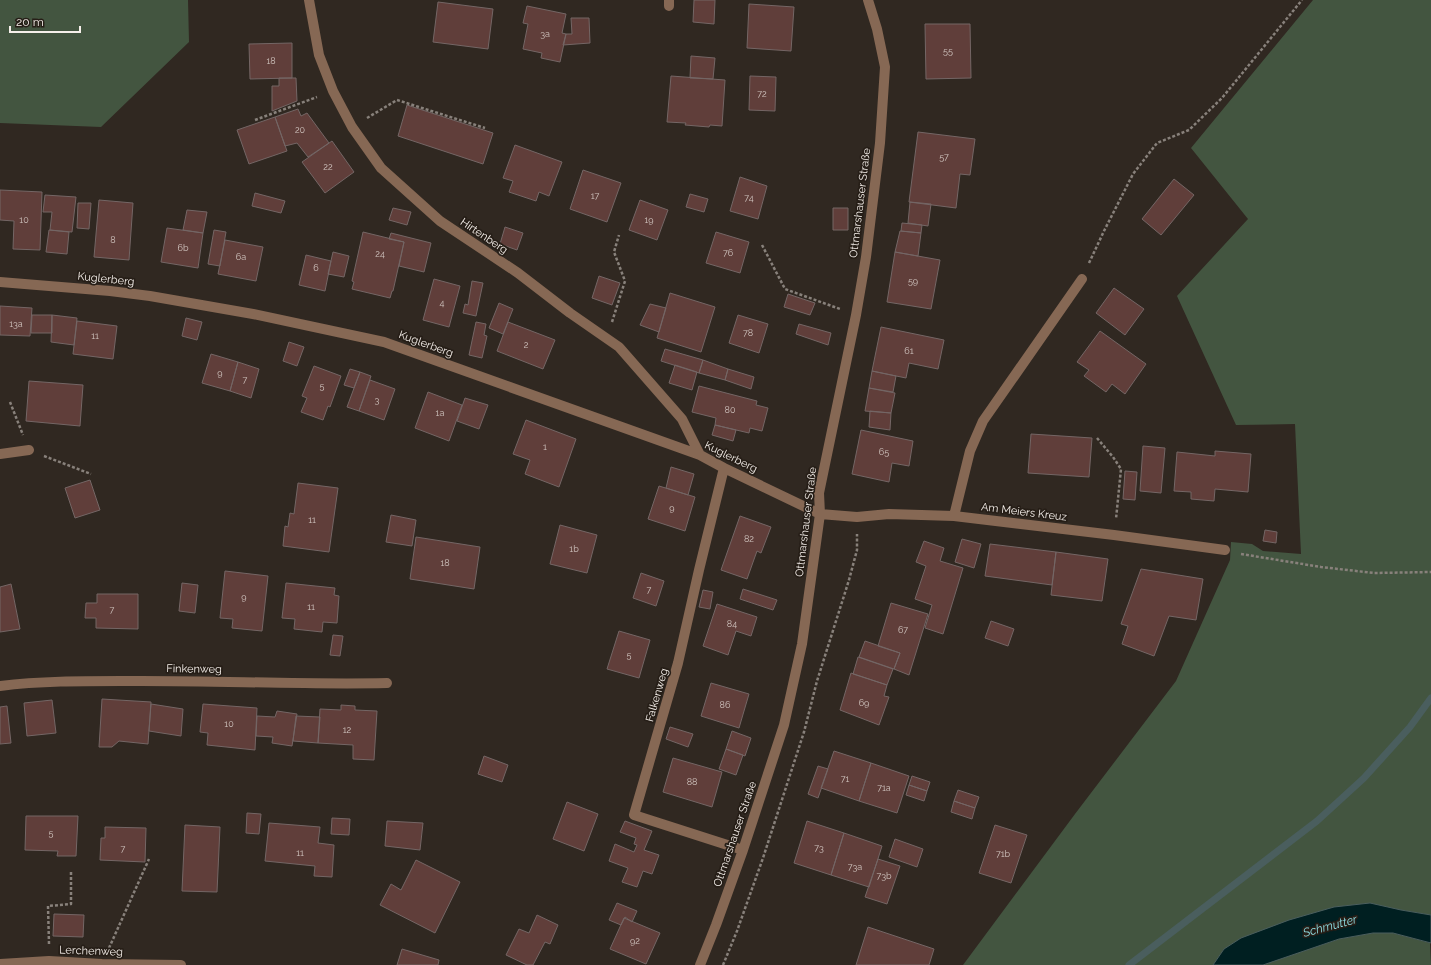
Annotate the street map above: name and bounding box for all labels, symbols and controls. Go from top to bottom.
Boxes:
scale bar [10,8,80,34]
text: 20 m [16,15,44,29]
house number: 3a [540,29,550,39]
house number: 55 [943,46,953,56]
house number: 18 [266,56,276,66]
house number: 72 [757,89,767,99]
house number: 20 [295,125,306,135]
street label: Ottmarshauser Straße [847,147,873,259]
house number: 57 [939,152,949,162]
house number: 22 [323,162,333,172]
house number: 17 [591,191,599,201]
house number: 74 [744,193,754,203]
house number: 10 [19,215,29,225]
street label: Hirtenberg [458,215,510,257]
house number: 19 [644,215,654,225]
house number: 8 [110,235,116,245]
house number: 6b [178,243,189,253]
house number: 76 [723,248,734,258]
house number: 24 [375,249,385,259]
house number: 6a [236,252,246,262]
house number: 6 [313,263,319,273]
street label: Kuglerberg [77,270,135,288]
house number: 59 [908,276,918,286]
house number: 4 [440,298,445,308]
house number: 13a [9,319,23,329]
street label: Kuglerberg [397,328,455,360]
house number: 78 [743,328,753,338]
house number: 11 [91,331,99,341]
house number: 2 [524,340,529,350]
house number: 61 [904,346,914,356]
house number: 9 [217,368,223,378]
house number: 7 [243,375,248,385]
house number: 5 [320,381,325,391]
house number: 3 [375,395,380,405]
house number: 80 [725,405,736,415]
house number: 1a [436,408,444,418]
street label: Kuglerberg [702,439,760,475]
house number: 1 [543,442,547,452]
house number: 65 [879,447,889,457]
street label: Ottmarshauser Straße [793,466,819,578]
street label: Am Meiers Kreuz [980,500,1068,524]
house number: 9 [669,503,675,513]
house number: 11 [308,515,316,525]
house number: 82 [744,534,754,544]
house number: 1b [569,544,579,554]
house number: 18 [440,558,450,568]
house number: 7 [647,585,652,595]
house number: 9 [241,592,247,602]
house number: 11 [307,602,315,612]
house number: 7 [110,605,115,615]
house number: 84 [727,619,737,629]
house number: 67 [898,625,908,635]
house number: 5 [627,650,632,660]
street label: Finkenweg [166,662,222,676]
street label: Falkenweg [643,667,671,723]
house number: 69 [859,698,869,708]
house number: 86 [720,700,731,710]
house number: 10 [224,719,234,729]
house number: 12 [343,725,352,735]
house number: 71 [841,774,849,784]
house number: 88 [687,777,697,787]
street label: Ottmarshauser Straße [711,779,759,888]
house number: 71a [877,783,891,793]
house number: 5 [49,828,54,838]
house number: 73 [814,843,824,853]
house number: 7 [121,844,126,854]
house number: 11 [296,848,304,858]
house number: 71b [996,849,1011,859]
house number: 73a [848,862,862,872]
house number: 73b [876,871,892,881]
water label: Schmutter [1300,912,1359,940]
house number: 92 [630,936,640,946]
street label: Lerchenweg [59,943,123,959]

